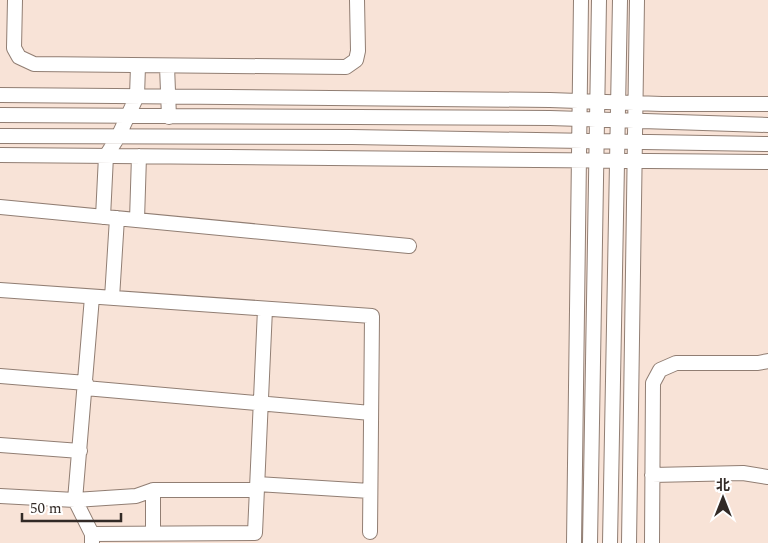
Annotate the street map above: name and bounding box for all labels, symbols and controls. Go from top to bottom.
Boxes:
north arrow [698,473,748,523]
text: 北 [716,475,730,496]
scale bar [22,490,121,522]
text: 50 m [30,497,62,520]

